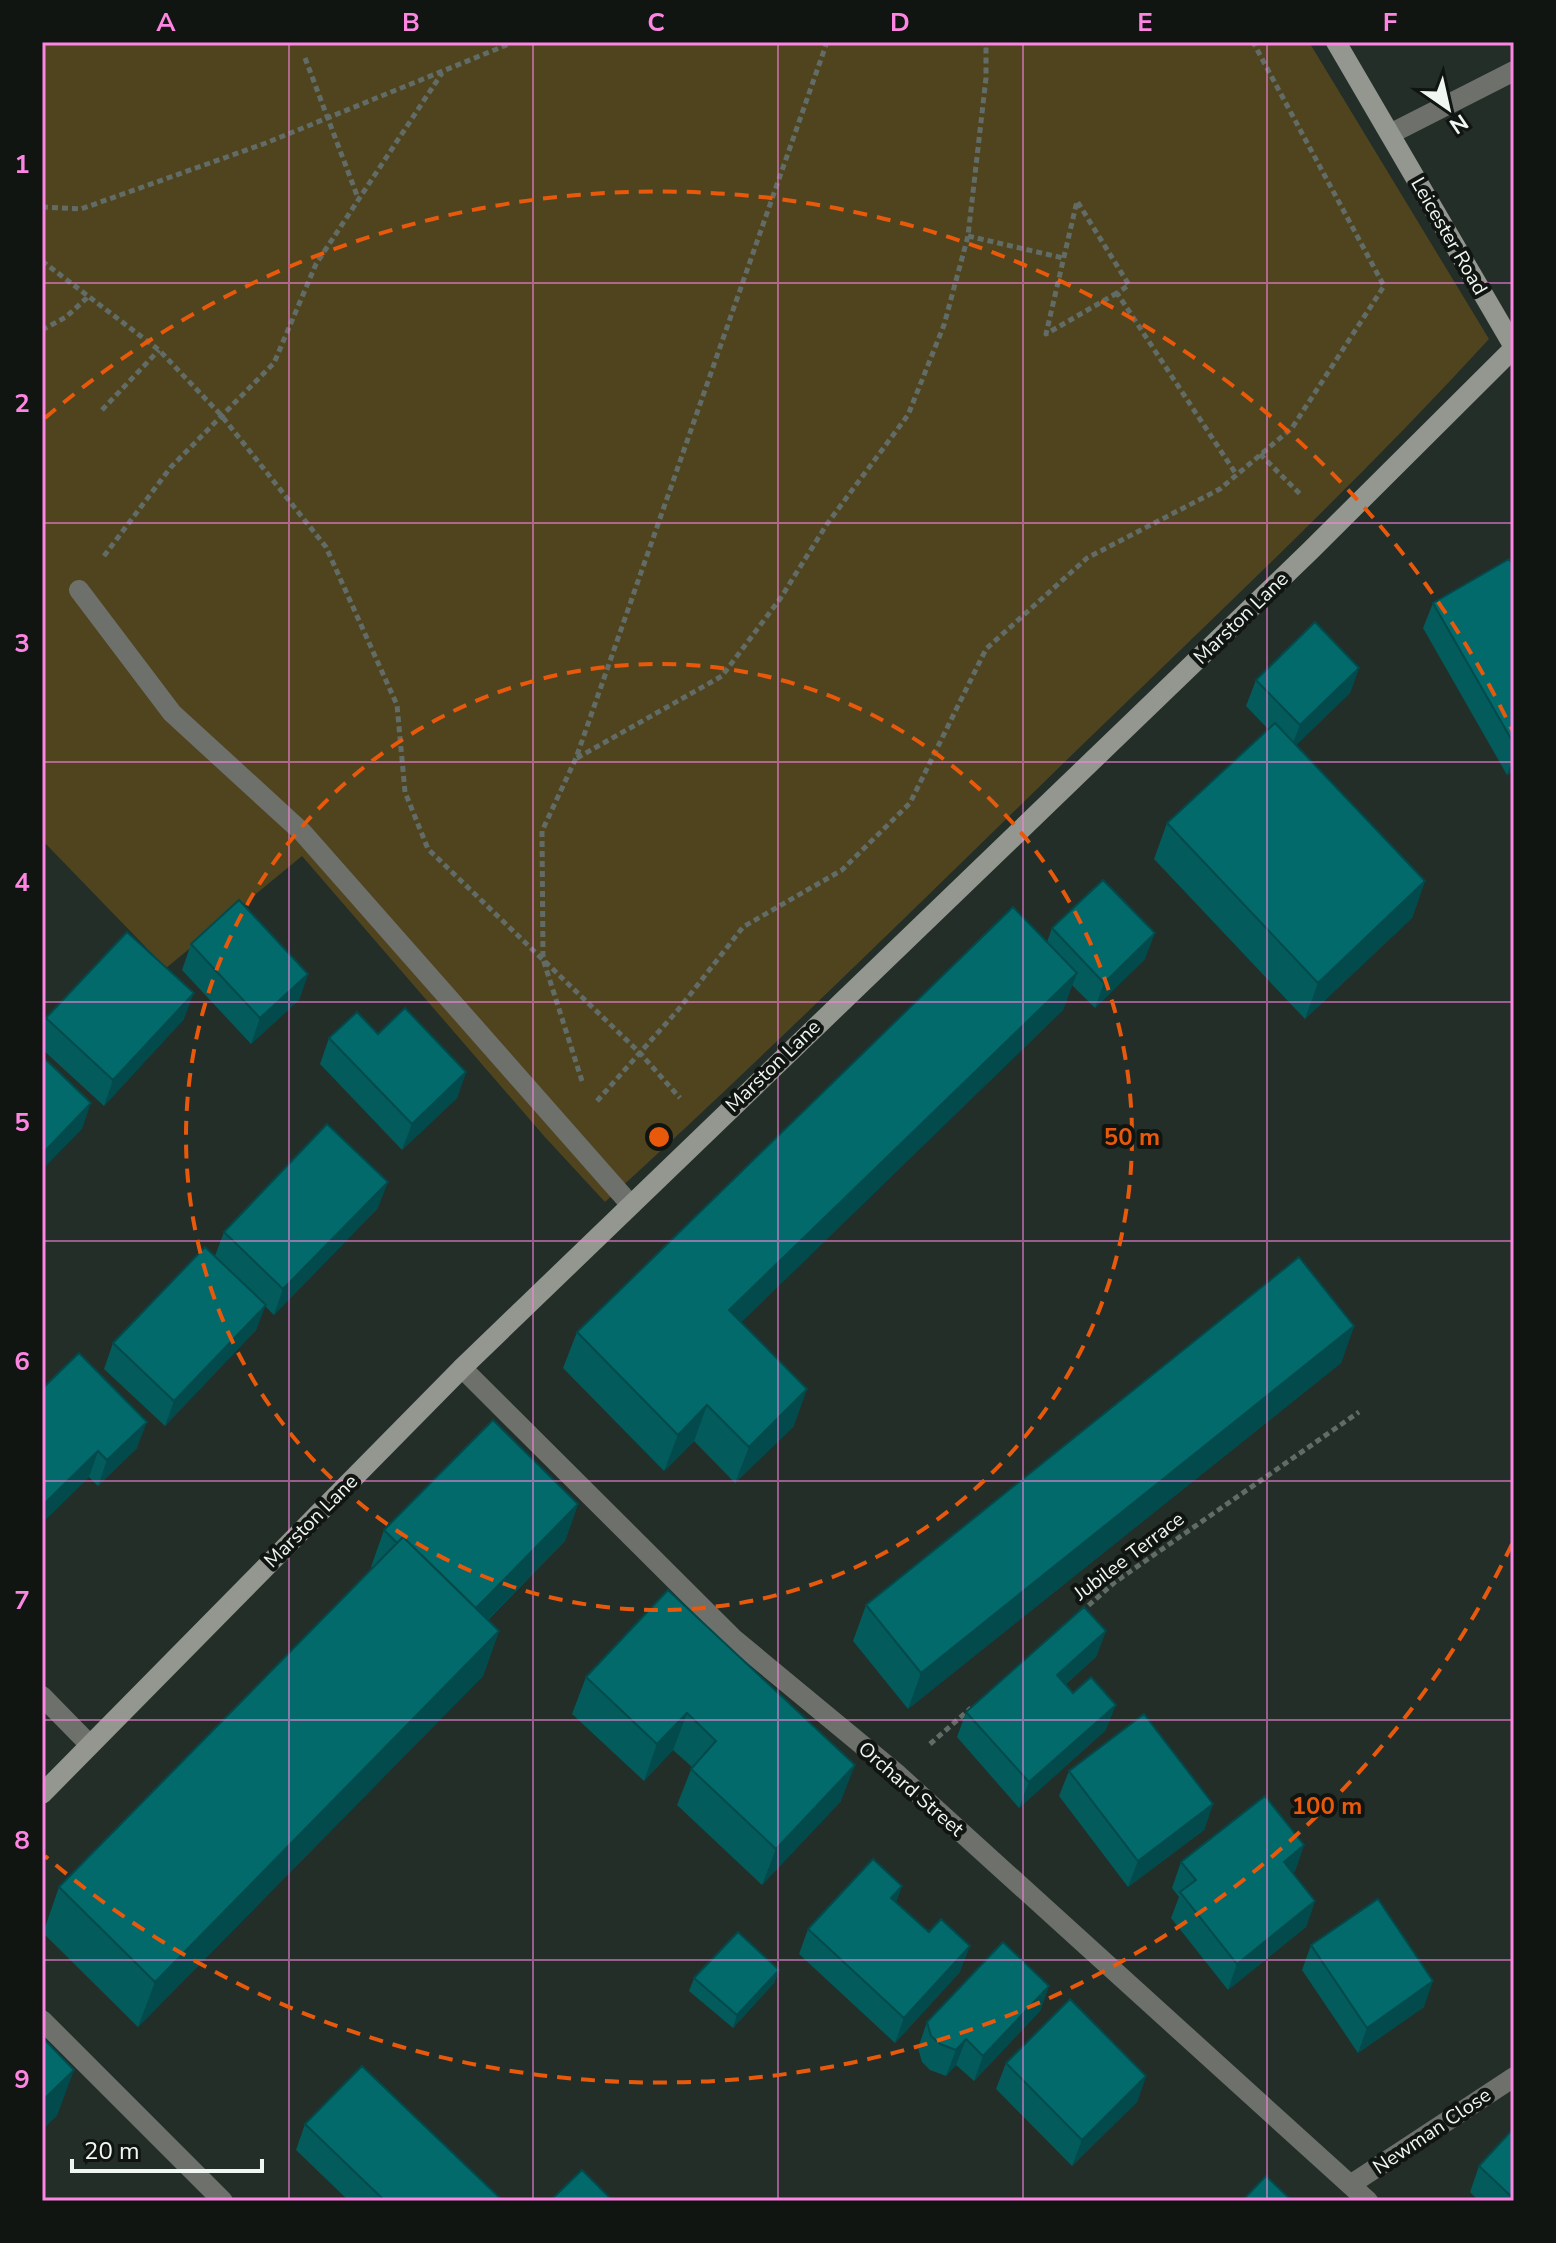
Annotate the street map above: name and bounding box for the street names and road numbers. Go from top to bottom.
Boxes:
street label: Leicester Road [1404,172,1494,300]
street label: Marston Lane [1188,566,1294,670]
street label: Marston Lane [720,1014,826,1118]
street label: Marston Lane [258,1468,364,1574]
street label: Jubilee Terrace [1067,1506,1190,1607]
street label: Orchard Street [852,1736,970,1843]
street label: Newman Close [1368,2081,1496,2181]

